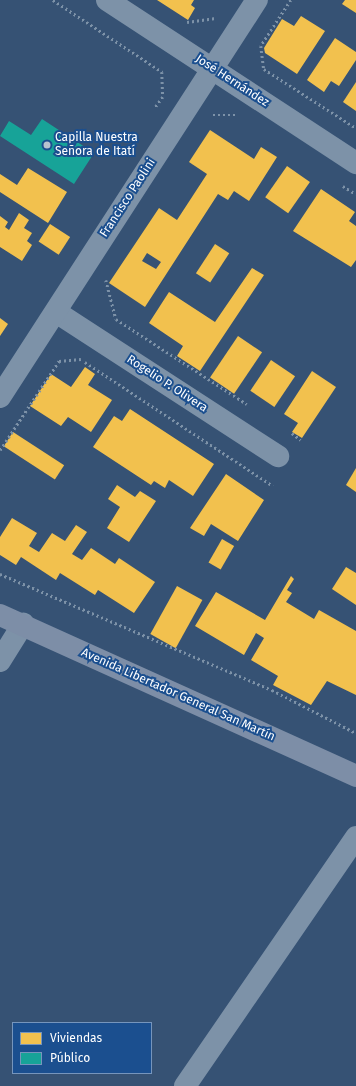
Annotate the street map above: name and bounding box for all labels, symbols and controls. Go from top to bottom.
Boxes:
street label: José Hernández [193,52,271,110]
place label: Capilla Nuestra Señora de Itatí [55,131,138,159]
marker: Capilla Nuestra Señora de Itatí [42,140,52,150]
street label: Francisco Paolini [97,156,159,240]
street label: Rogelio P. Olivera [124,352,210,416]
street label: Avenida Libertador General San Martín [79,646,277,744]
legend [12,1022,152,1074]
text: Viviendas [50,1031,102,1045]
text: Público [50,1051,90,1065]

